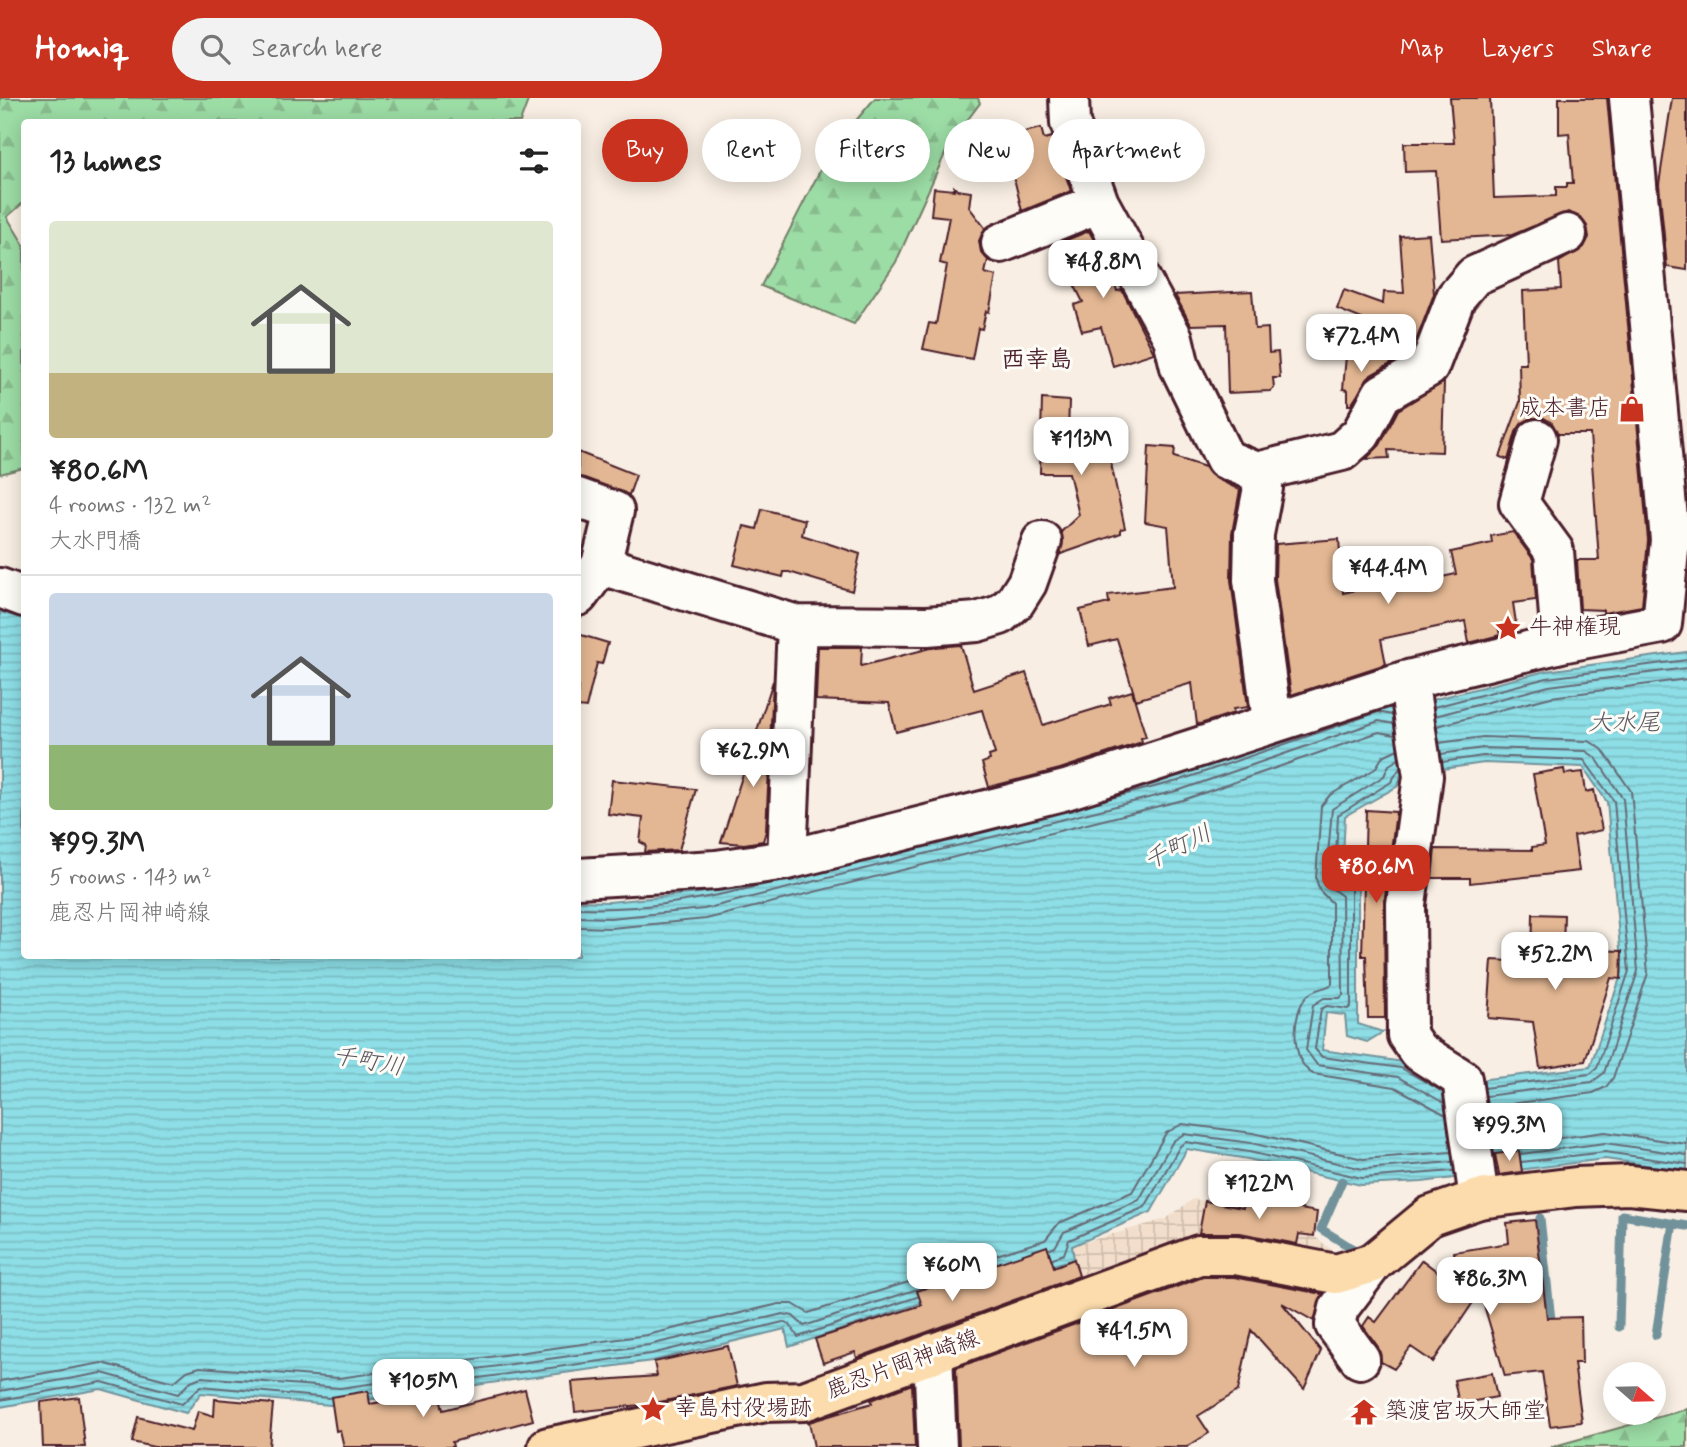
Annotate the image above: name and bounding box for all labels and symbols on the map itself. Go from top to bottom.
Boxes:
pin: ¥48.8M [1046,240,1160,300]
pin: ¥72.4M [1304,314,1418,374]
district label: 西幸島 [1001,345,1073,376]
place label: 成本書店 [1519,394,1611,424]
shop icon: 成本書店 [1617,394,1647,424]
pin: ¥113M [1032,418,1130,477]
pin: ¥44.4M [1331,546,1445,606]
place icon: 牛神権現 [1493,613,1523,643]
place label: 牛神権現 [1529,613,1621,643]
water label: 大水尾 [1588,708,1660,739]
pin: ¥62.9M [696,730,810,789]
water label: 千町川 [1139,818,1217,878]
pin: ¥80.6M [1319,846,1433,905]
pin: ¥52.2M [1498,932,1612,992]
water label: 千町川 [330,1040,406,1084]
pin: ¥99.3M [1452,1104,1566,1163]
pin: ¥122M [1210,1162,1308,1221]
pin: ¥60M [911,1244,993,1303]
pin: ¥86.3M [1433,1258,1547,1317]
pin: ¥41.5M [1077,1310,1191,1369]
street label: 鹿忍片岡神崎線 [822,1323,984,1407]
pin: ¥105M [374,1360,472,1419]
north arrow [1603,1362,1666,1424]
place icon: 幸島村役場跡 [638,1394,668,1424]
place label: 幸島村役場跡 [674,1394,812,1424]
temple icon: 築渡宮坂大師堂 [1349,1397,1379,1427]
place label: 築渡宮坂大師堂 [1385,1397,1546,1427]

